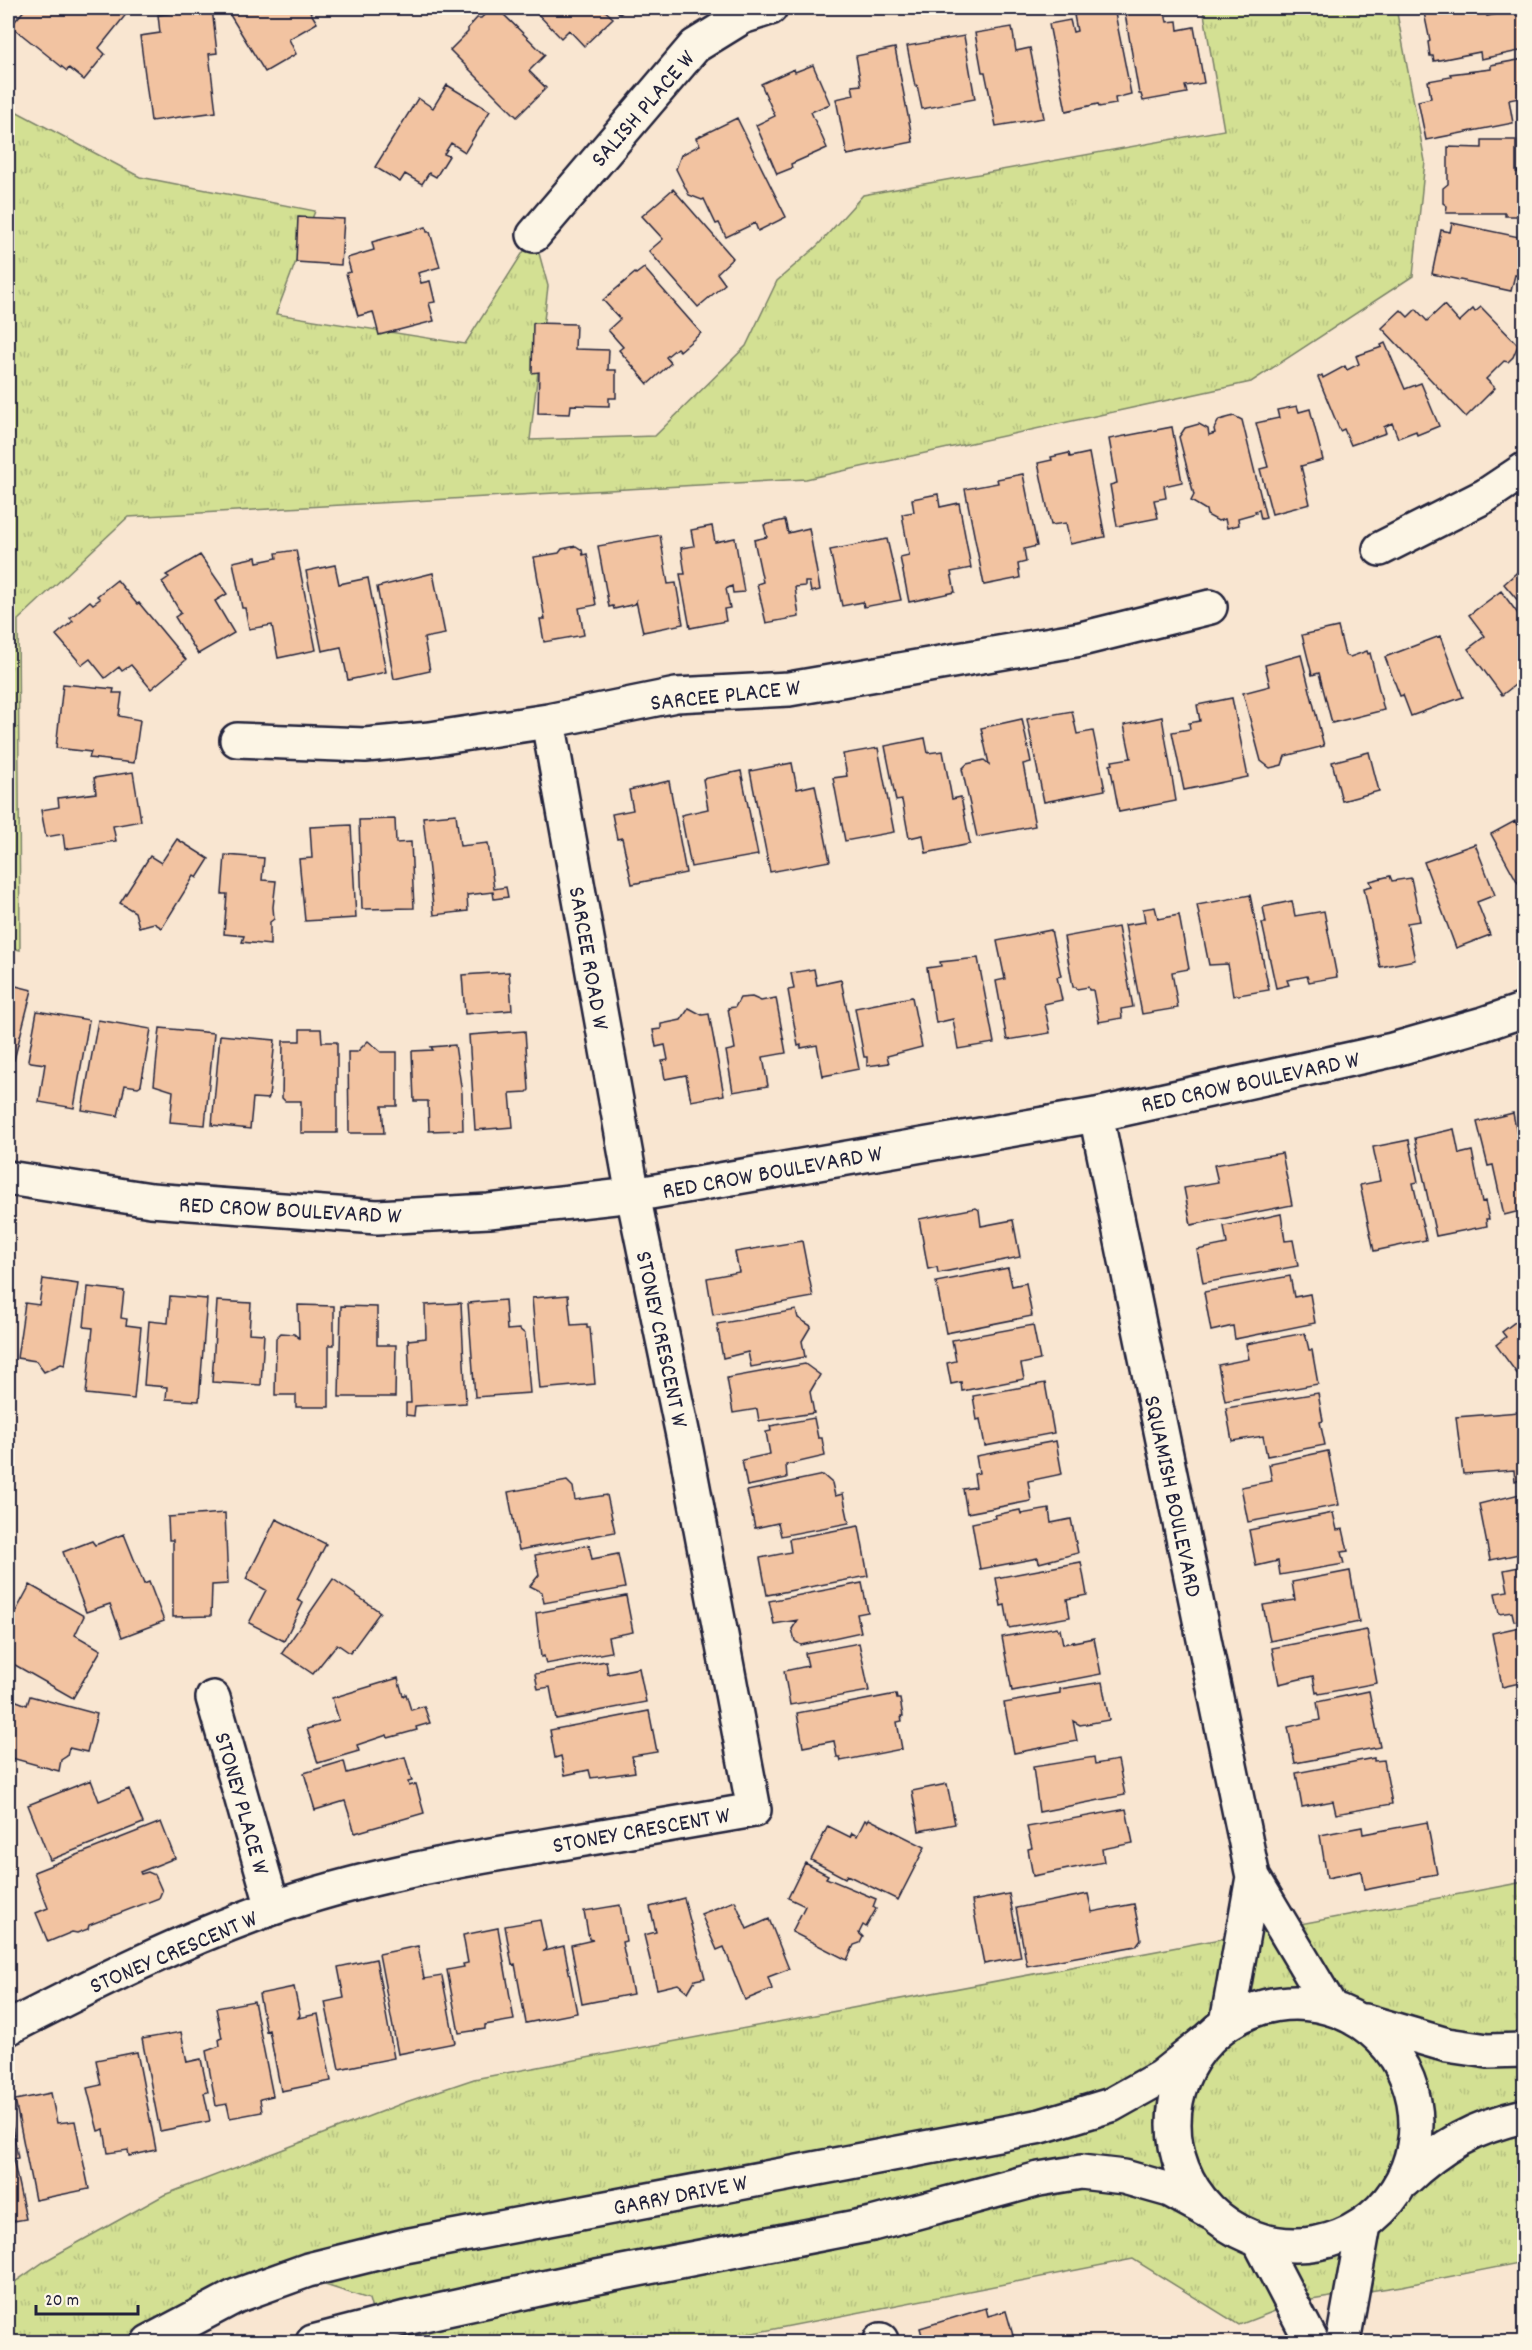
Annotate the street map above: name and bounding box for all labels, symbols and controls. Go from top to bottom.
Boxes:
street label: SALISH PLACE W [584,44,705,176]
street label: SARCEE PLACE W [649,672,802,722]
street label: SARCEE ROAD W [558,884,616,1033]
street label: RED CROW BOULEVARD W [1138,1044,1363,1124]
street label: RED CROW BOULEVARD W [660,1138,885,1210]
street label: RED CROW BOULEVARD W [178,1189,402,1235]
street label: STONEY CRESCENT W [625,1248,695,1431]
street label: SQUAMISH BOULEVARD [1133,1393,1209,1601]
street label: STONEY PLACE W [204,1729,277,1879]
street label: STONEY CRESCENT W [550,1800,733,1864]
street label: STONEY CRESCENT W [85,1903,264,2004]
street label: GARRY DRIVE W [611,2167,751,2227]
scale bar [36,2278,138,2316]
text: 20 m [45,2289,79,2314]

